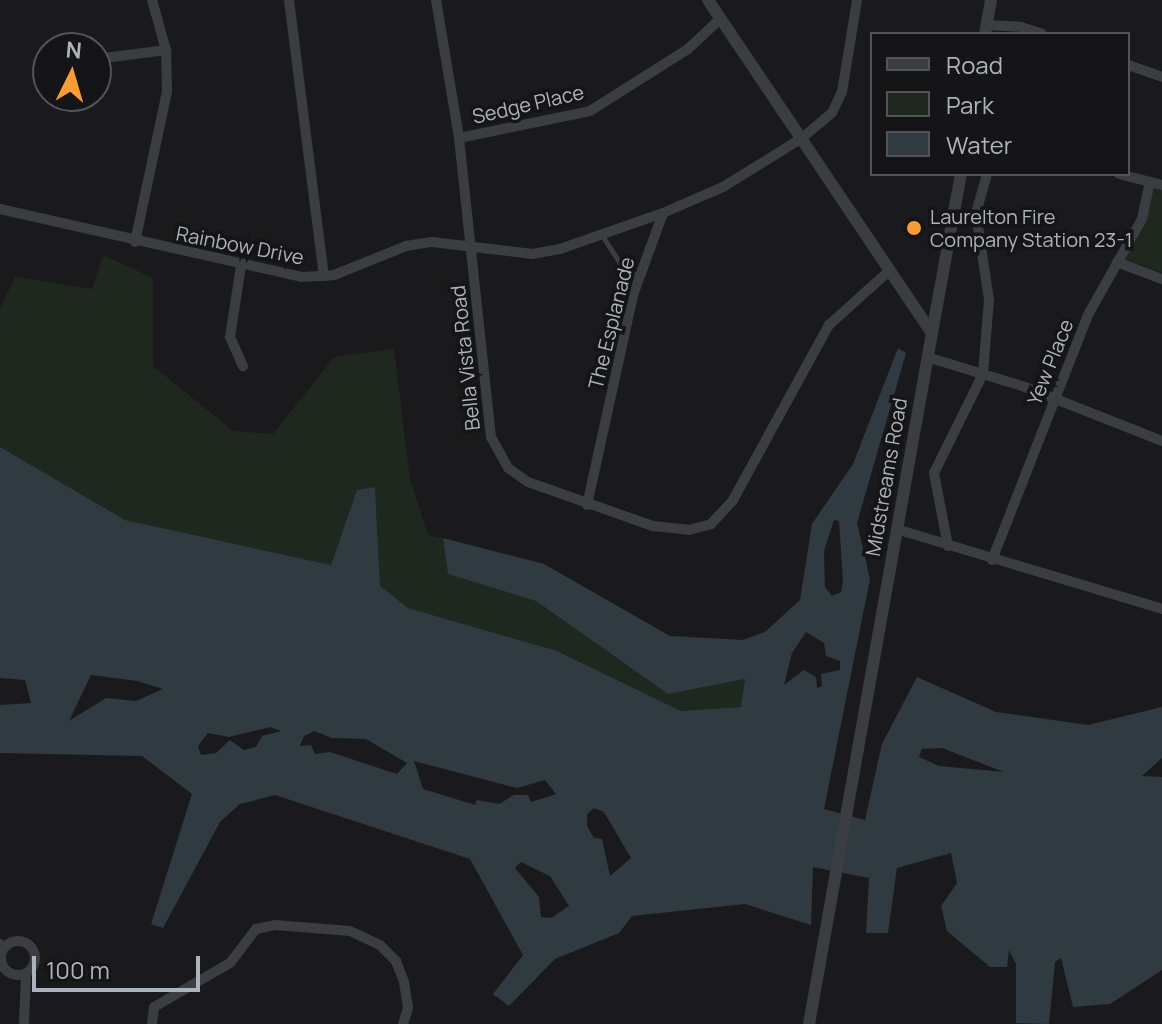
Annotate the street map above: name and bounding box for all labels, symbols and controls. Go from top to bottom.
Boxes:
north arrow [32,32,112,112]
legend [870,32,1130,176]
text: N [65,34,83,66]
text: Road [946,48,1003,81]
street label: Sedge Place [470,80,586,128]
text: Park [946,88,994,121]
text: Water [946,128,1013,161]
place label: Laurelton Fire Company Station 23-1 [930,204,1133,251]
marker: Laurelton Fire Company Station 23-1 [905,219,923,237]
street label: Rainbow Drive [174,221,306,269]
street label: The Esplanade [583,254,639,392]
street label: Bella Vista Road [445,284,485,432]
street label: Yew Place [1022,316,1078,408]
street label: Midstreams Road [860,396,912,558]
scale bar [36,940,204,990]
text: 100 m [46,953,110,986]

